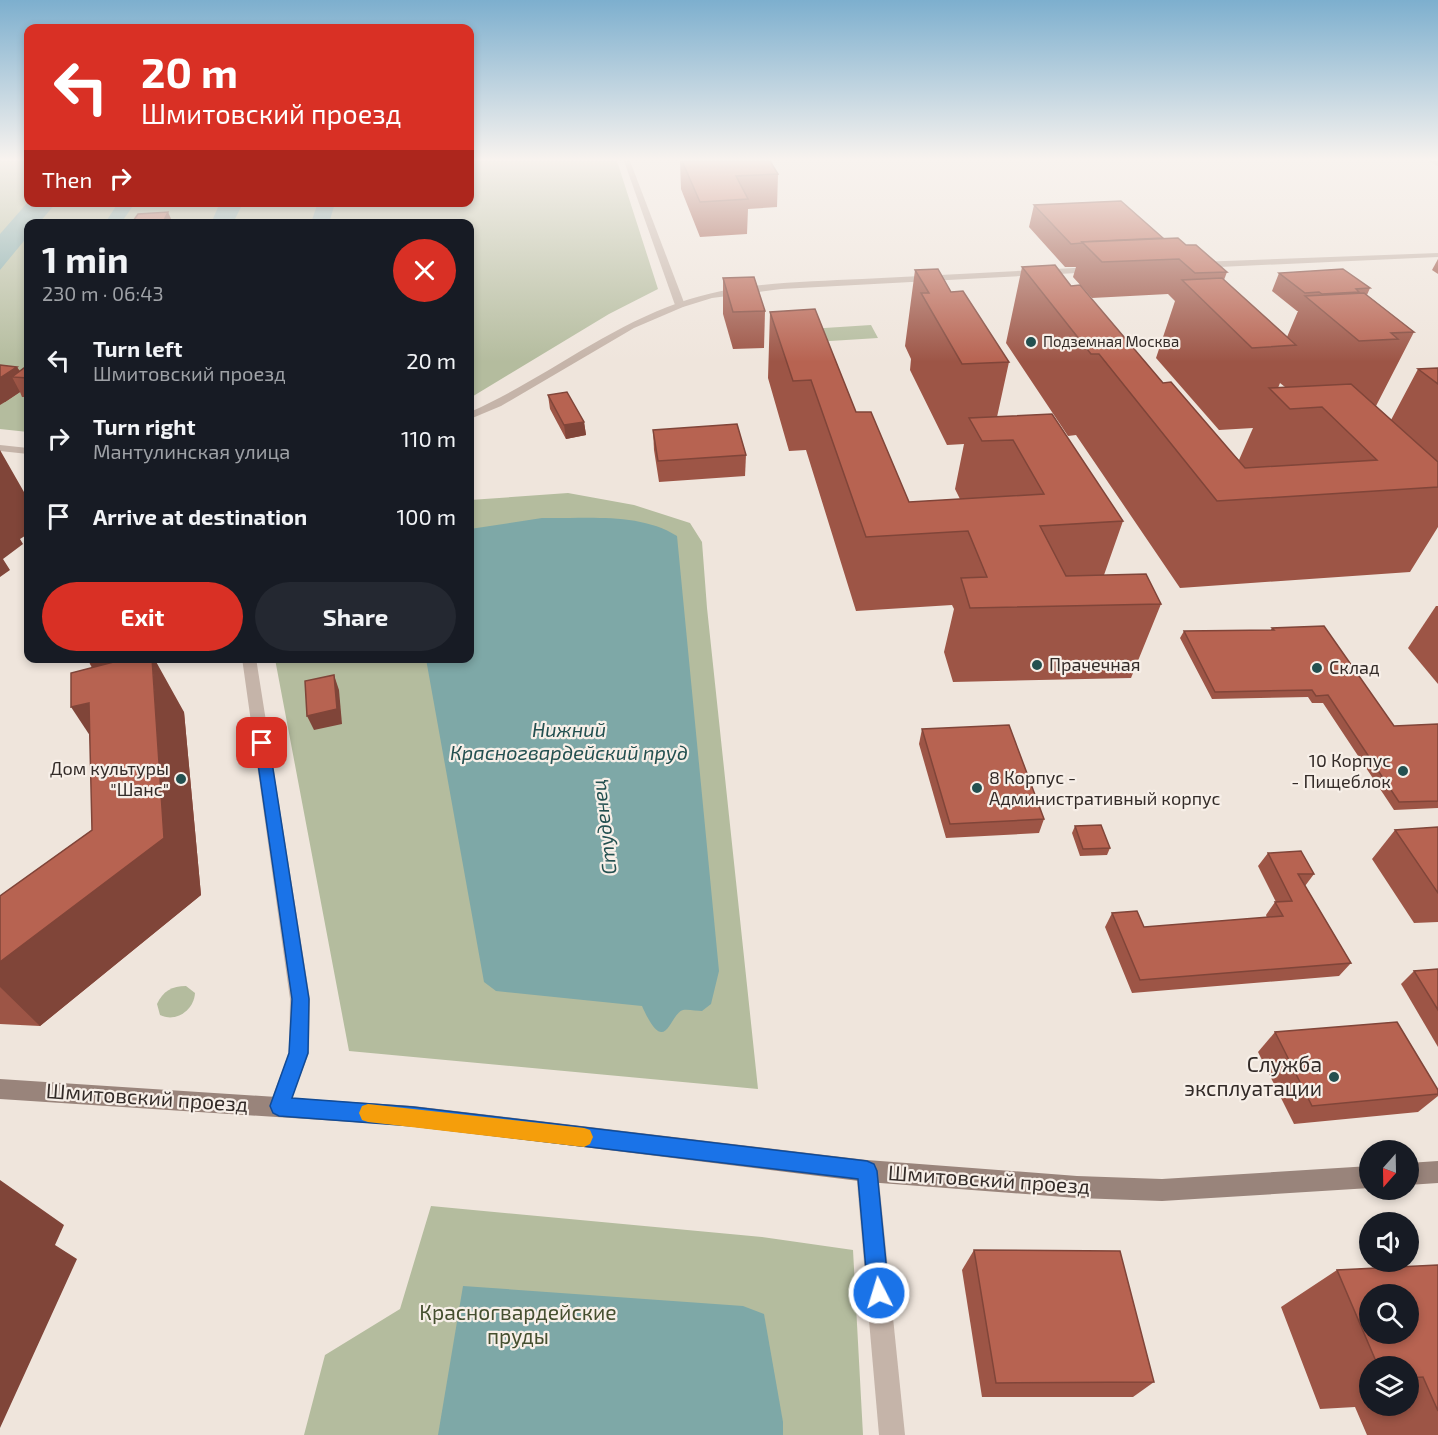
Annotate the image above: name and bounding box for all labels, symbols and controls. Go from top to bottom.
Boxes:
text: 20 m [141,46,238,96]
icon: left [42,48,120,126]
text: Шмитовский проезд [141,97,401,129]
icon: right [104,162,137,195]
text: Then [42,166,92,192]
text: 1 min [42,237,129,280]
button: close [393,239,456,302]
text: 230 m · 06:43 [42,281,164,305]
place label: Подземная Москва [1043,332,1179,350]
text: Turn left [93,335,182,361]
marker: Подземная Москва [1024,335,1038,349]
icon: left [42,344,75,377]
text: 20 m [406,347,456,373]
text: Шмитовский проезд [93,361,286,385]
text: Turn right [93,413,195,439]
icon: right [42,422,75,455]
text: 110 m [401,425,456,451]
text: Мантулинская улица [93,439,290,463]
icon: arrive [42,500,75,533]
text: Arrive at destination [93,503,307,529]
text: 100 m [397,503,456,529]
button: Exit [42,582,243,651]
button: Share [255,582,456,651]
place label: Прачечная [1049,653,1141,675]
place label: Склад [1329,656,1380,678]
marker: Прачечная [1030,658,1044,672]
marker: Склад [1310,661,1324,675]
pin [236,717,287,768]
water label: Нижний Красногвардейский пруд [450,717,688,764]
icon: arrive [245,726,278,759]
place label: 10 Корпус - Пищеблок [1291,749,1391,792]
place label: Дом культуры "Шанс" [50,757,169,800]
marker: 10 Корпус - Пищеблок [1396,764,1410,778]
place label: 8 Корпус - Административный корпус [989,766,1220,809]
marker: Дом культуры "Шанс" [174,772,188,786]
water label: Студенец [585,778,621,876]
marker: 8 Корпус - Административный корпус [970,781,984,795]
place label: Служба эксплуатации [1184,1051,1322,1101]
marker: Служба эксплуатации [1327,1070,1341,1084]
street label: Шмитовский проезд [45,1077,249,1116]
north arrow [1359,1140,1419,1200]
map controls [1359,1140,1419,1416]
street label: Шмитовский проезд [887,1159,1091,1198]
button: sound [1359,1212,1419,1272]
position arrow [847,1261,911,1325]
button: search [1359,1284,1419,1344]
park label: Красногвардейские пруды [419,1299,617,1349]
button: layers [1359,1356,1419,1416]

